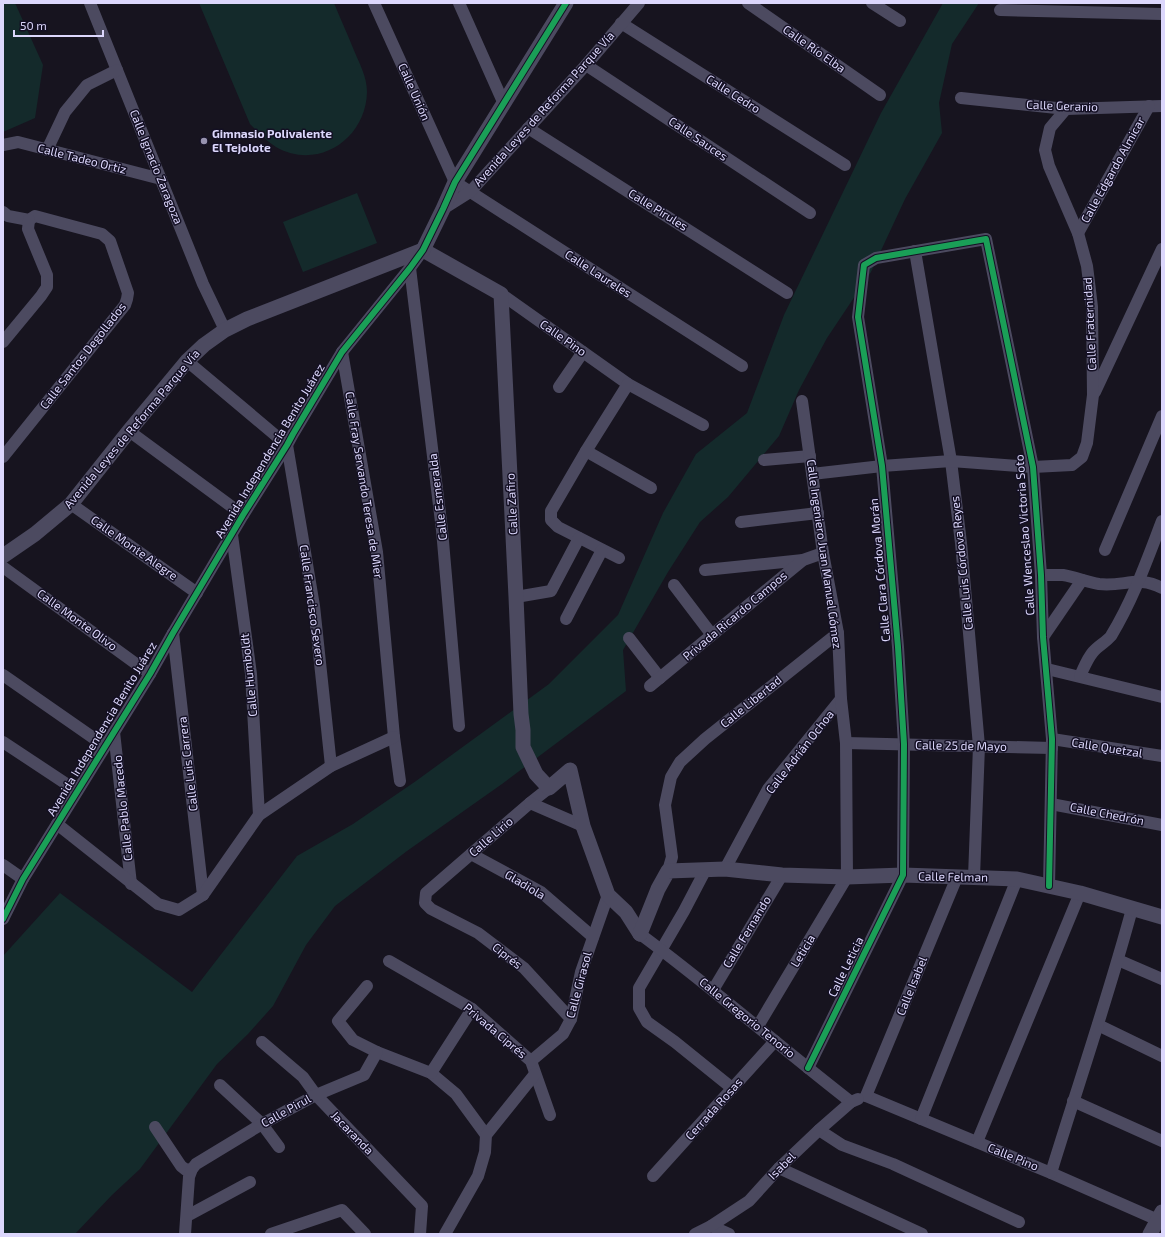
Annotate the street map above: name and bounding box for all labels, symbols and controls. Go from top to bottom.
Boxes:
scale bar [14,12,103,38]
text: 50 m [20,18,47,32]
street label: Calle Río Elba [781,21,849,75]
street label: Avenida Leyes de Reforma Parque Vía [470,28,617,189]
street label: Calle Unión [396,61,434,123]
street label: Calle Cedro [704,71,763,115]
street label: Calle Geranio [1026,97,1098,113]
street label: Calle Ignacio Zaragoza [128,107,186,226]
street label: Calle Sauces [666,113,731,163]
street label: Calle Edgardo Almicar [1077,114,1147,225]
place label: Gimnasio Polivalente El Tejolote [212,126,332,155]
marker: Gimnasio Polivalente El Tejolote [199,136,209,146]
street label: Calle Tadeo Ortiz [36,140,128,176]
street label: Calle Pirules [626,185,691,233]
street label: Calle Laureles [563,246,634,300]
street label: Calle Fraternidad [1080,277,1098,371]
street label: Calle Santos Degollados [36,299,128,412]
street label: Calle Pino [538,316,590,358]
street label: Avenida Leyes de Reforma Parque Vía [60,346,202,511]
street label: Avenida Independencia Benito Juárez [211,361,327,540]
street label: Calle Fray Servando Teresa de Mier [343,390,387,580]
street label: Calle Esmeralda [425,453,449,542]
street label: Calle Wenceslao Victoria Soto [1011,454,1037,616]
street label: Calle Ingeniero Juan Manuel Gómez [805,458,845,649]
street label: Calle Zafiro [502,473,520,535]
street label: Calle Luis Córdova Reyes [947,495,975,631]
street label: Calle Clara Córdova Morán [866,498,892,642]
street label: Calle Monte Alegre [89,512,181,582]
street label: Calle Francisco Severo [298,544,328,666]
street label: Privada Ricardo Campos [679,568,789,663]
street label: Calle Monte Olivo [35,586,120,653]
street label: Calle Humboldt [237,632,259,717]
street label: Avenida Independencia Benito Juárez [43,639,159,818]
street label: Calle Libertad [717,672,784,730]
street label: Calle Adrián Ochoa [762,707,836,796]
street label: Calle Luis Carrera [174,716,200,812]
street label: Calle Quetzal [1070,734,1144,761]
street label: Calle 25 de Mayo [915,737,1007,753]
street label: Calle Pablo Macedo [109,754,135,862]
street label: Calle Chedrón [1069,799,1145,827]
street label: Calle Lirio [466,813,515,859]
street label: Gladiola [503,867,548,902]
street label: Calle Felman [918,868,988,884]
street label: Calle Fernando [719,893,773,970]
street label: Leticia [787,932,817,969]
street label: Calle Leticia [825,934,866,999]
street label: Ciprés [490,939,525,971]
street label: Calle Girasol [562,950,594,1019]
street label: Calle Isabel [893,954,929,1017]
street label: Calle Gregorio Tenorio [697,974,799,1060]
street label: Privada Ciprés [461,1000,530,1061]
street label: Cerrada Rosas [682,1074,745,1142]
street label: Calle Pirul [258,1090,313,1130]
street label: Jacaranda [329,1108,377,1157]
street label: Calle Pino [986,1140,1041,1173]
street label: Isabel [765,1148,798,1182]

